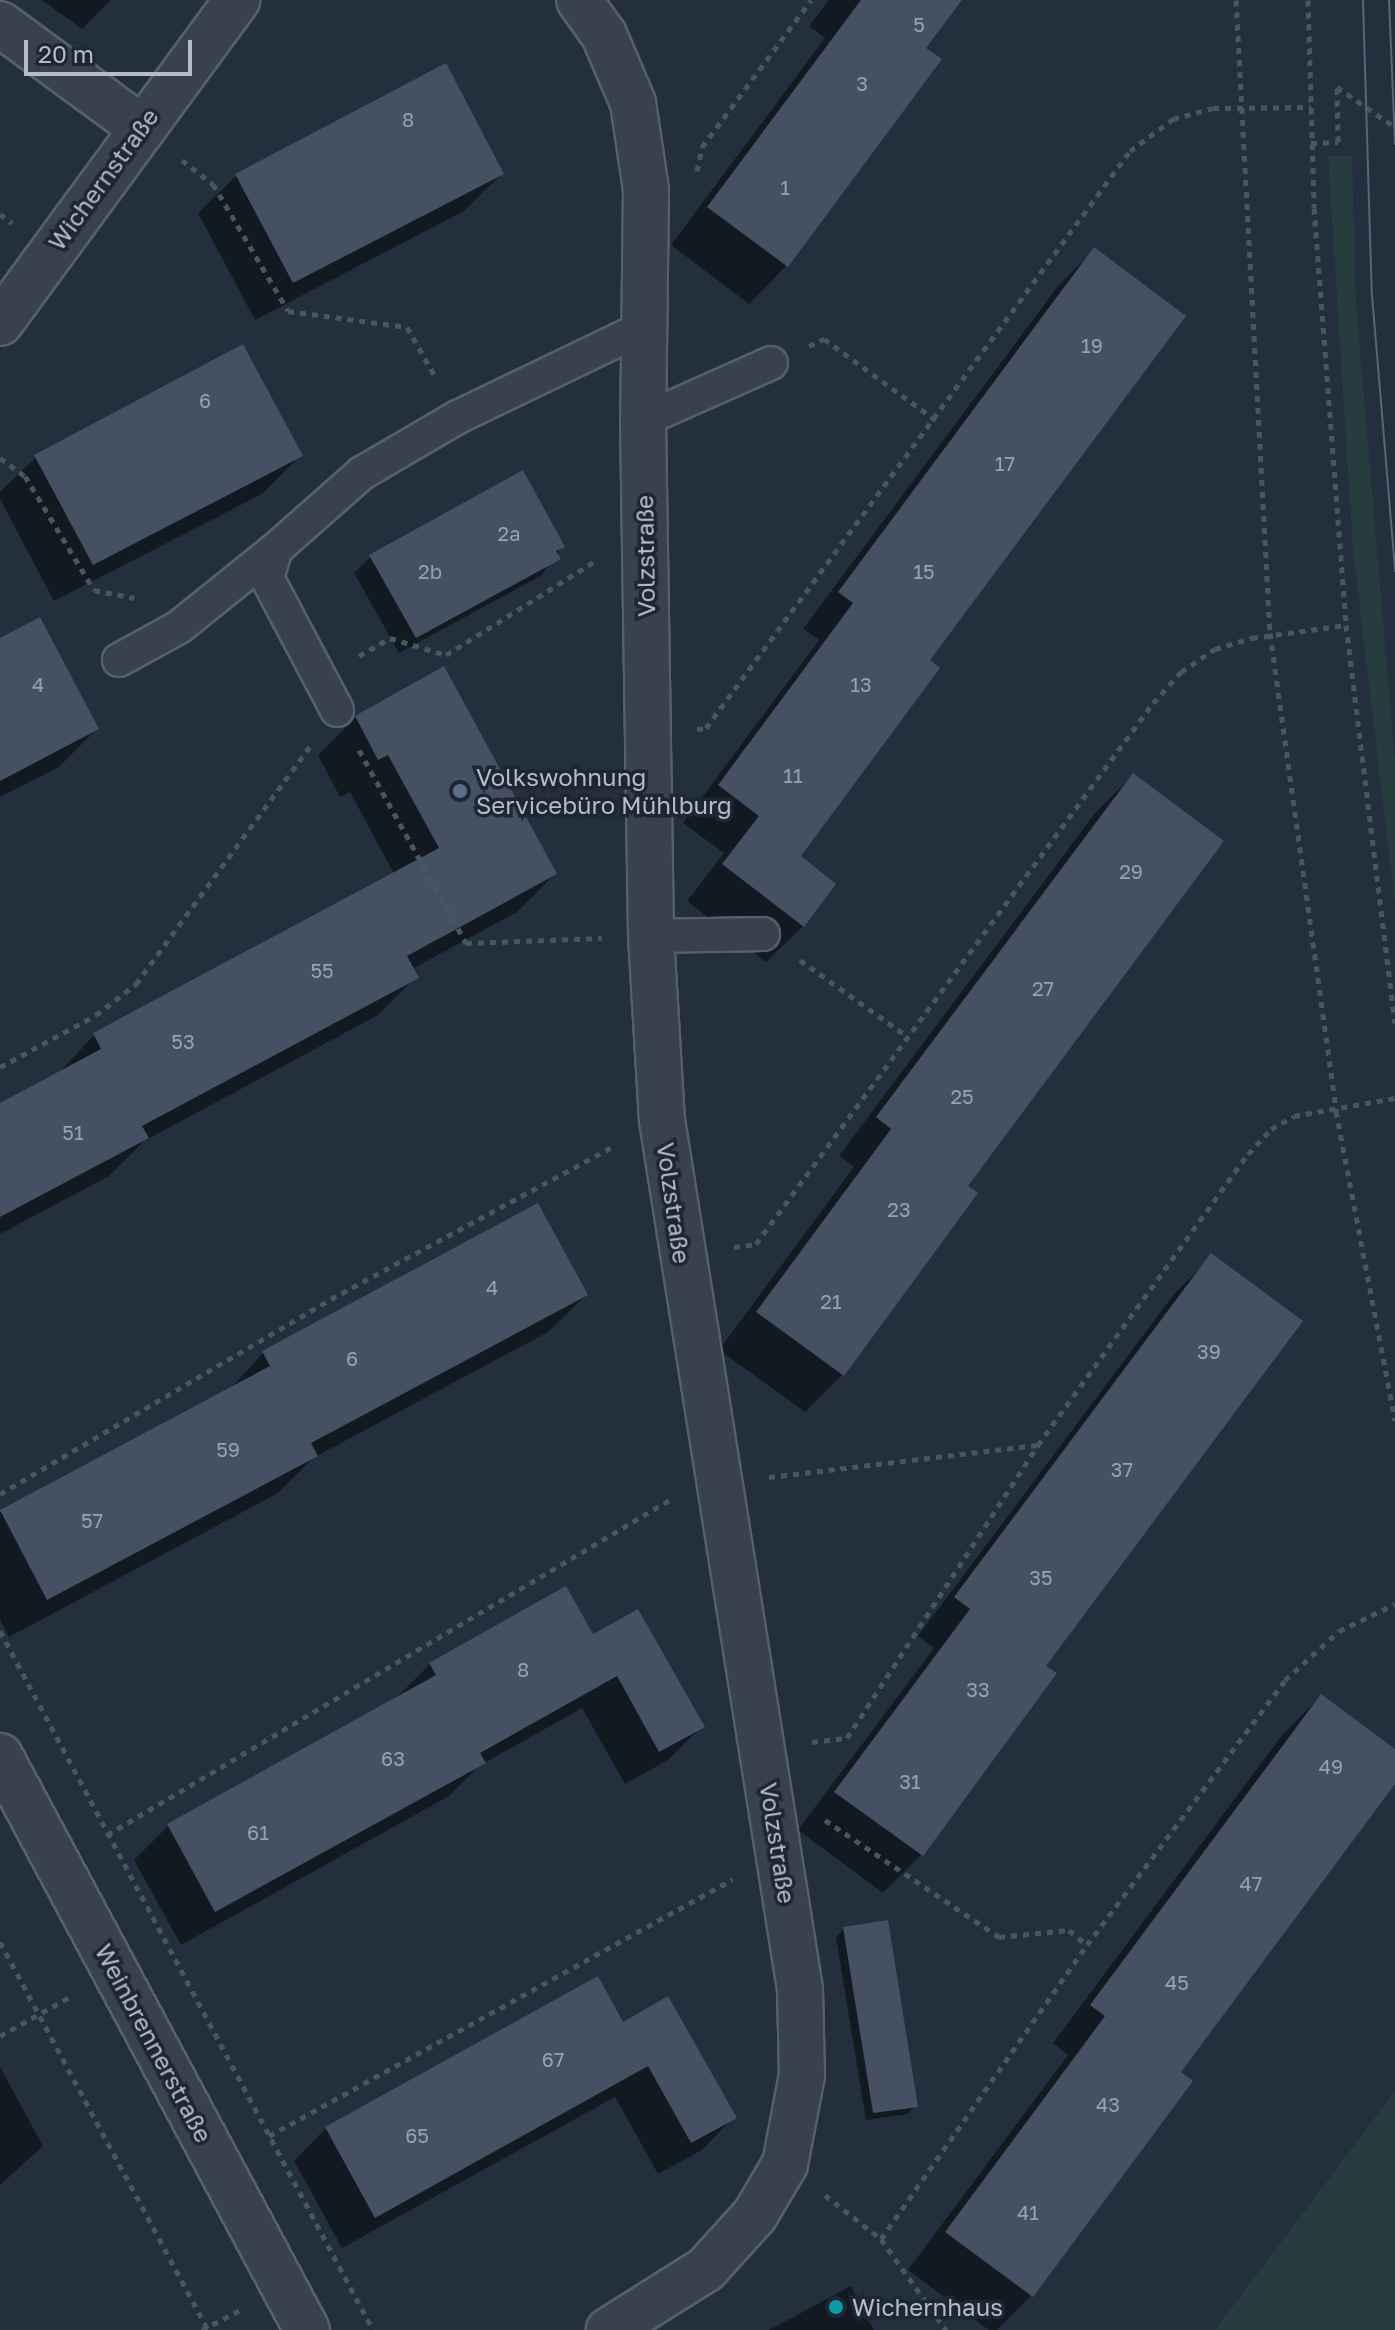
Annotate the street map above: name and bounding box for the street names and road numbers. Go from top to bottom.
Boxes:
street label: Wichernstraße [42,103,164,255]
street label: Volzstraße [630,495,660,617]
street label: Volzstraße [651,1141,697,1265]
street label: Volzstraße [754,1780,802,1906]
street label: Weinbrennerstraße [89,1939,219,2147]

